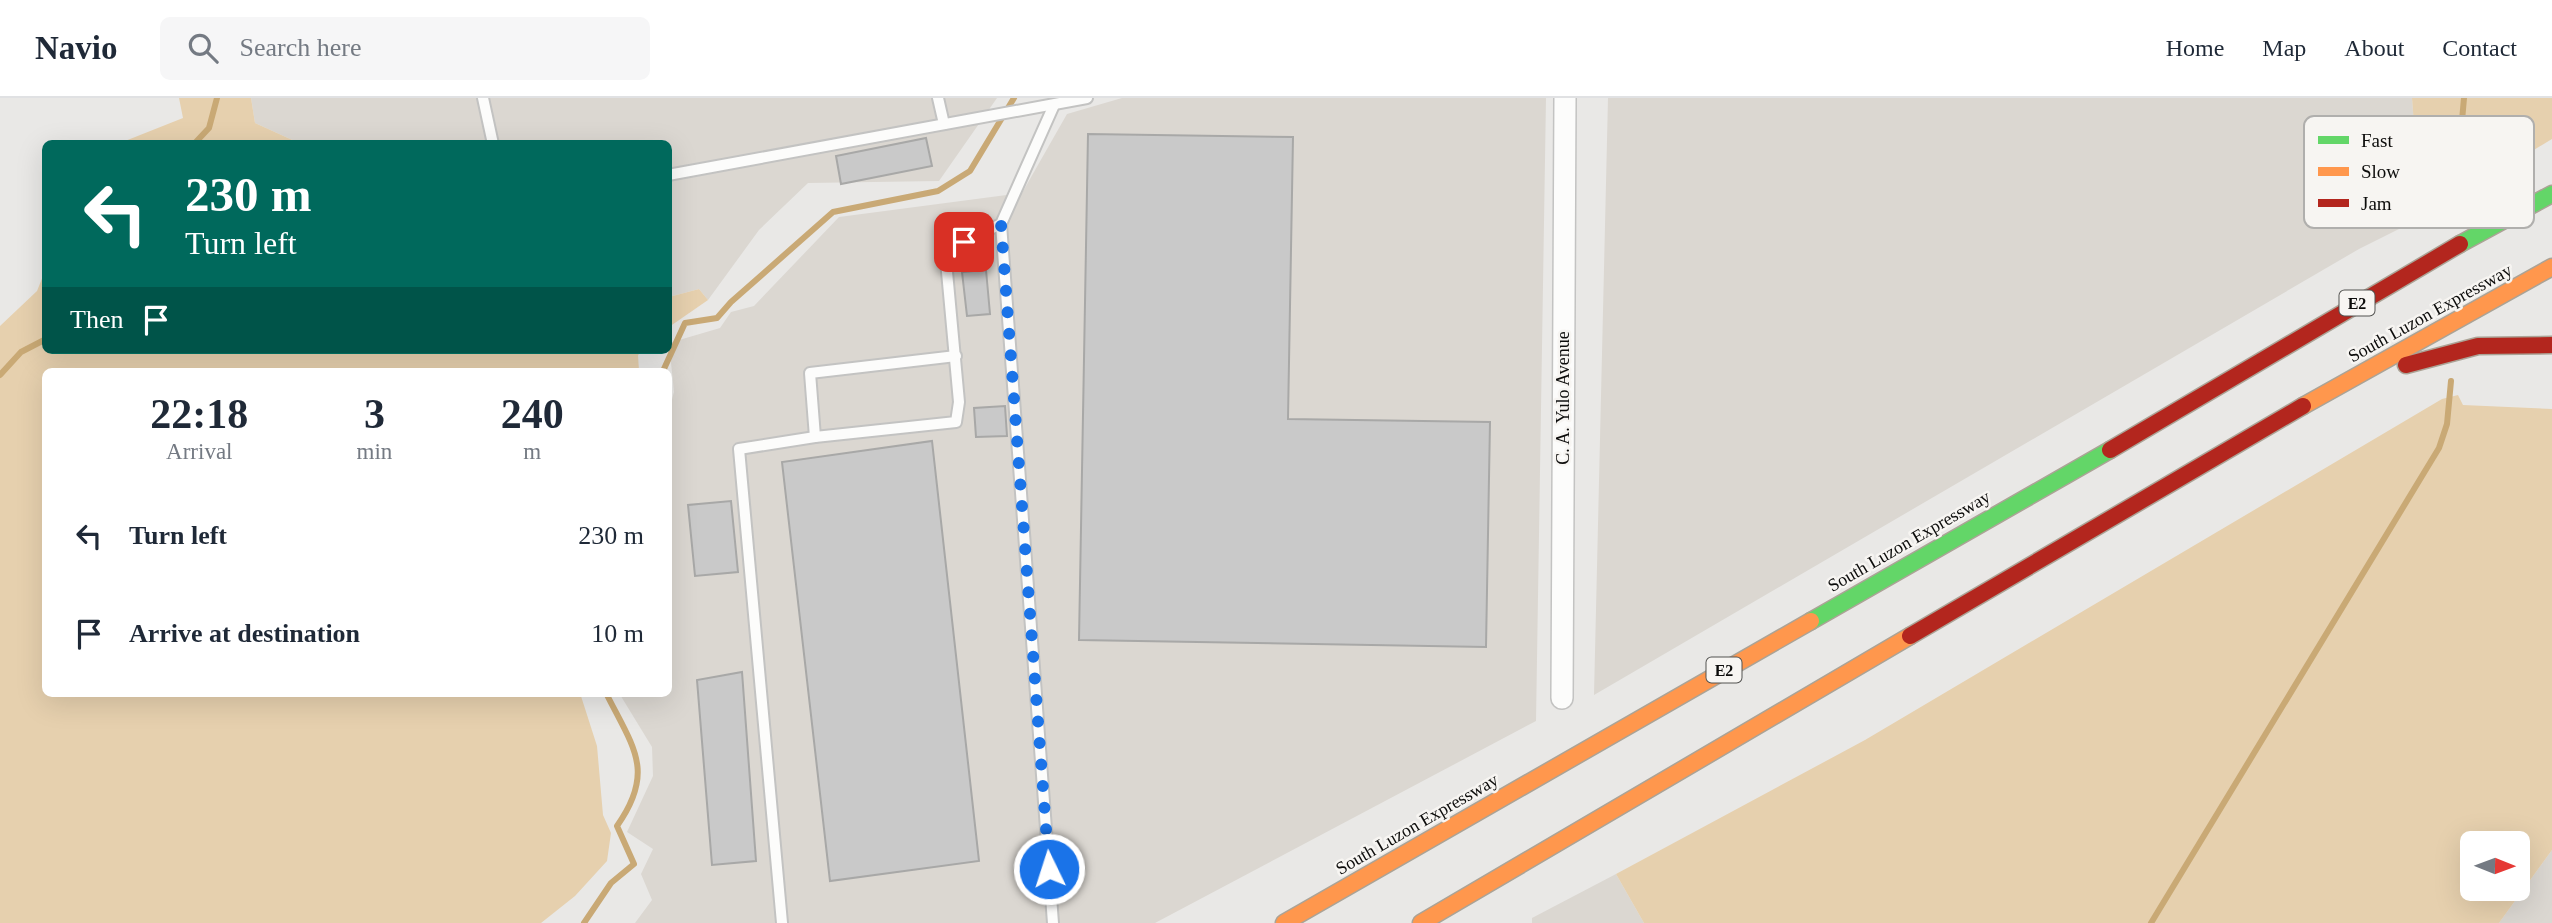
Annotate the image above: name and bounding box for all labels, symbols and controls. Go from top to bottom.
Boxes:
search box [160,17,650,80]
icon: search [184,29,222,67]
text: Navio [35,30,118,66]
text: Search here [240,33,361,62]
text: Home [2166,35,2224,61]
text: Map [2262,35,2306,61]
text: About [2344,35,2404,61]
text: Contact [2442,35,2517,61]
legend [2304,116,2534,228]
text: Fast [2361,130,2393,151]
text: Slow [2361,161,2400,182]
text: 230 m [185,167,312,222]
icon: left [70,168,161,259]
text: Jam [2361,193,2392,214]
pin [934,212,994,272]
icon: arrive [945,223,983,261]
text: Turn left [185,225,297,261]
street label: South Luzon Expressway [2345,260,2515,366]
road number: E2 [2340,290,2374,316]
icon: arrive [137,301,175,339]
text: Then [70,305,123,334]
street label: C. A. Yulo Avenue [1553,331,1573,465]
text: 22:18 [150,391,248,437]
text: 3 [364,391,385,437]
text: 240 [501,391,564,437]
text: Arrival [166,439,233,464]
text: min [357,439,392,464]
text: m [523,439,541,464]
street label: South Luzon Expressway [1824,486,1994,596]
icon: left [70,517,108,555]
text: Turn left [129,521,227,550]
text: 230 m [578,521,644,550]
icon: arrive [70,615,108,653]
text: Arrive at destination [129,619,360,648]
text: 10 m [591,619,644,648]
road number: E2 [1706,657,1742,682]
street label: South Luzon Expressway [1332,769,1502,879]
north arrow [2460,831,2530,901]
map controls [2460,831,2530,901]
position arrow [1012,832,1086,906]

